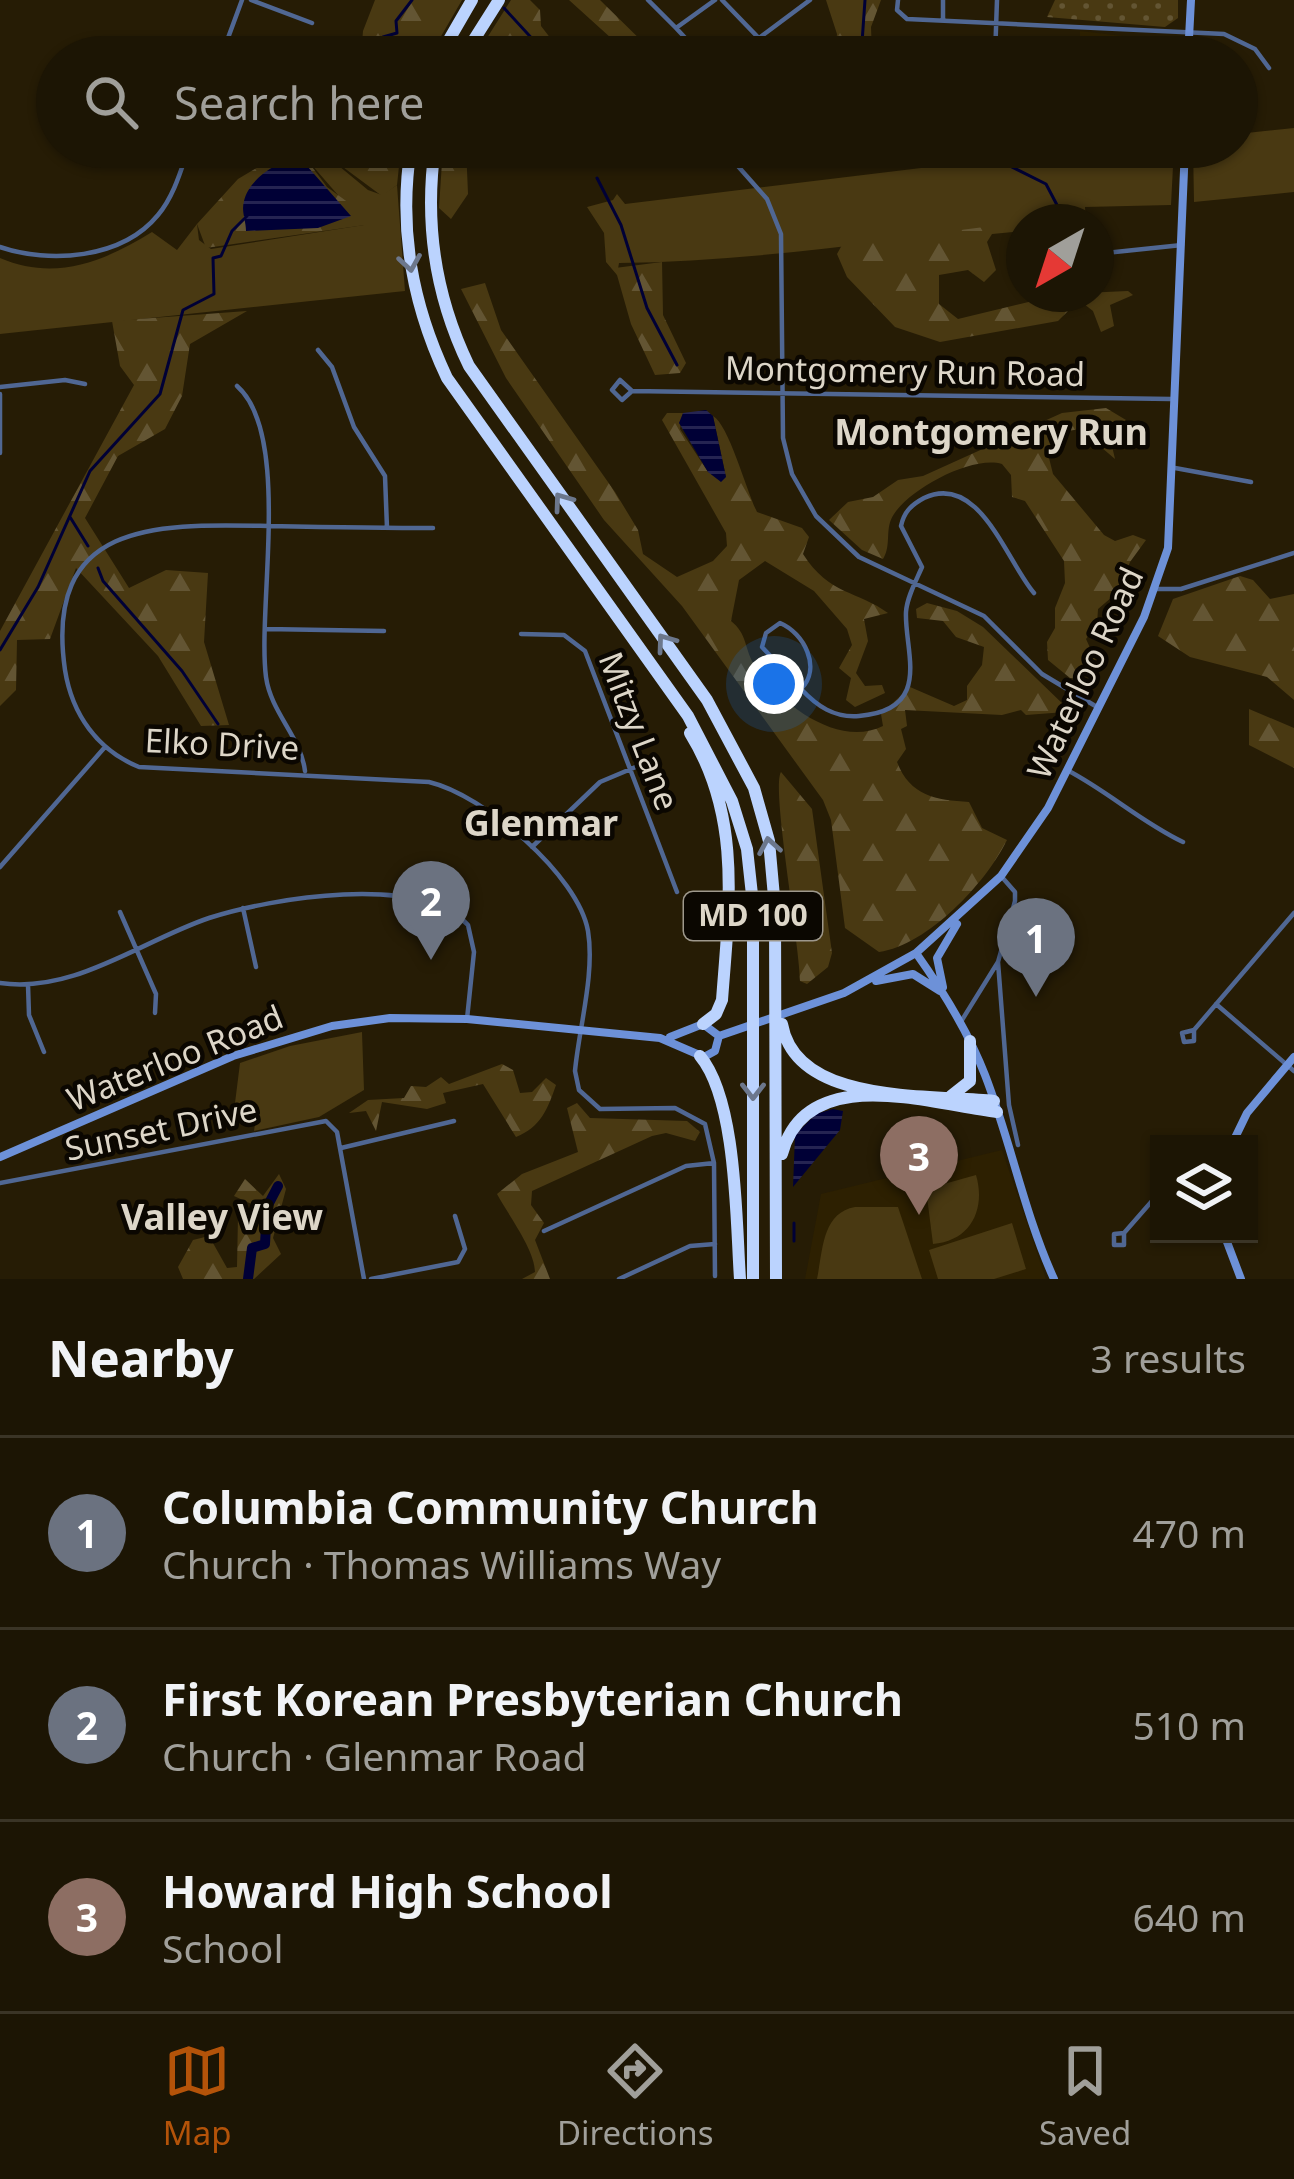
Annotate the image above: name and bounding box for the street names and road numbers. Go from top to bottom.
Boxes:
street label: Montgomery Run Road [725,345,1085,396]
street label: Waterloo Road [1016,559,1153,786]
street label: Mitzy Lane [589,645,690,816]
street label: Elko Drive [144,717,300,770]
road number: MD 100 [684,892,822,940]
street label: Waterloo Road [60,994,289,1121]
street label: Sunset Drive [61,1086,261,1171]

